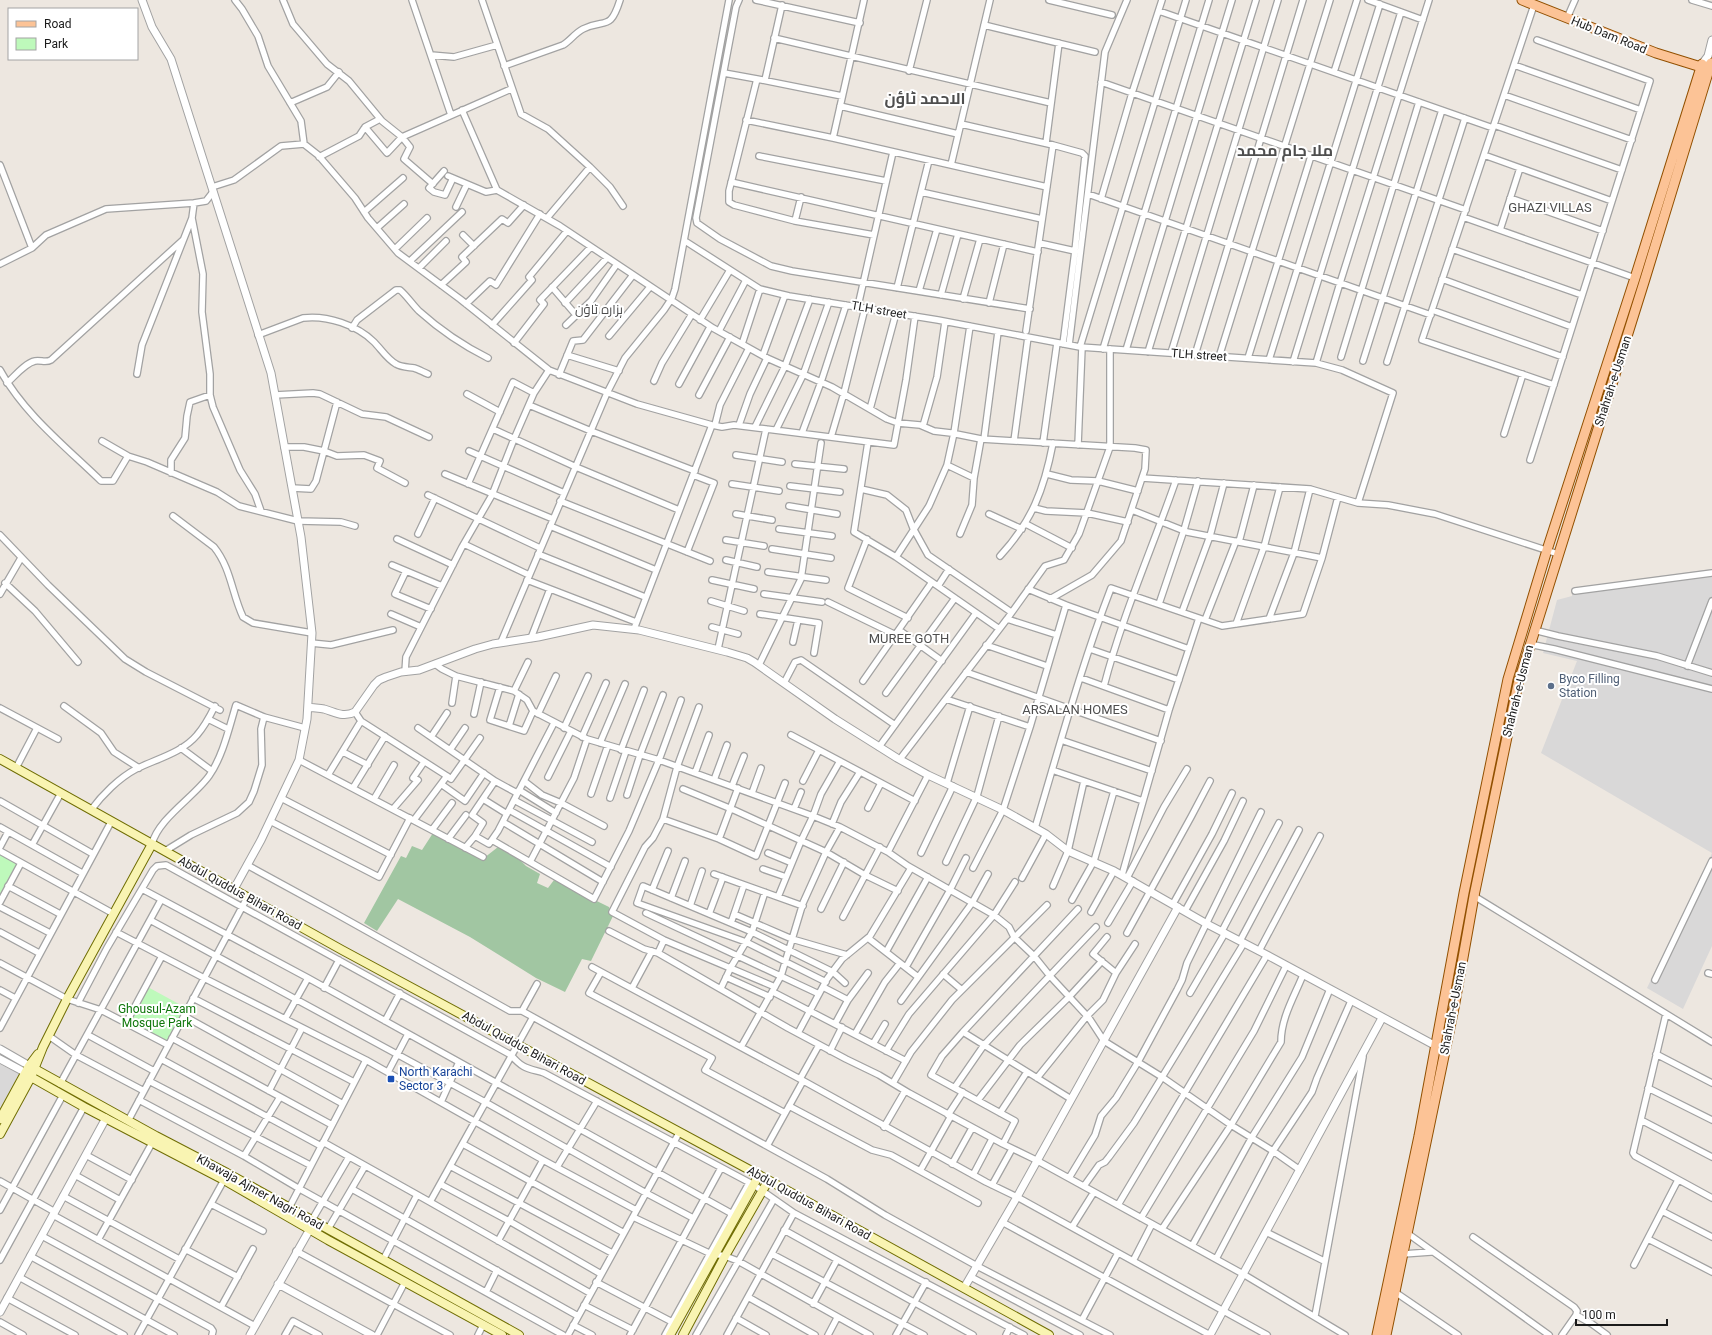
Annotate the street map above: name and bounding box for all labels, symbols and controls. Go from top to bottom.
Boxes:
legend [8,8,138,60]
street label: Hub Dam Road [1569,13,1649,57]
text: Road [44,17,72,31]
text: Park [44,37,69,51]
district label: الاحمد ٹاؤن [885,89,965,108]
district label: ملا جام محمد [1237,141,1333,162]
district label: GHAZI VILLAS [1508,200,1592,215]
street label: TLH street [850,298,908,322]
district label: ہزارہ ٹاؤن [575,302,623,318]
street label: Shahrah-e-Usman [1592,334,1634,428]
street label: TLH street [1171,346,1227,364]
district label: MUREE GOTH [869,631,949,646]
street label: Shahrah-e-Usman [1500,643,1536,739]
place label: Byco Filling Station [1559,672,1620,700]
marker: Byco Filling Station [1546,681,1556,691]
district label: ARSALAN HOMES [1022,702,1128,717]
street label: Abdul Quddus Bihari Road [176,853,304,933]
street label: Shahrah-e-Usman [1437,960,1469,1056]
park label: Ghousul-Azam Mosque Park [118,1002,196,1030]
street label: Abdul Quddus Bihari Road [460,1008,588,1088]
place label: North Karachi Sector 3 [399,1065,473,1093]
marker: North Karachi Sector 3 [386,1074,396,1084]
street label: Khawaja Ajmer Nagri Road [194,1151,326,1233]
street label: Abdul Quddus Bihari Road [745,1163,873,1243]
scale bar [1576,1301,1667,1327]
text: 100 m [1582,1308,1616,1322]

